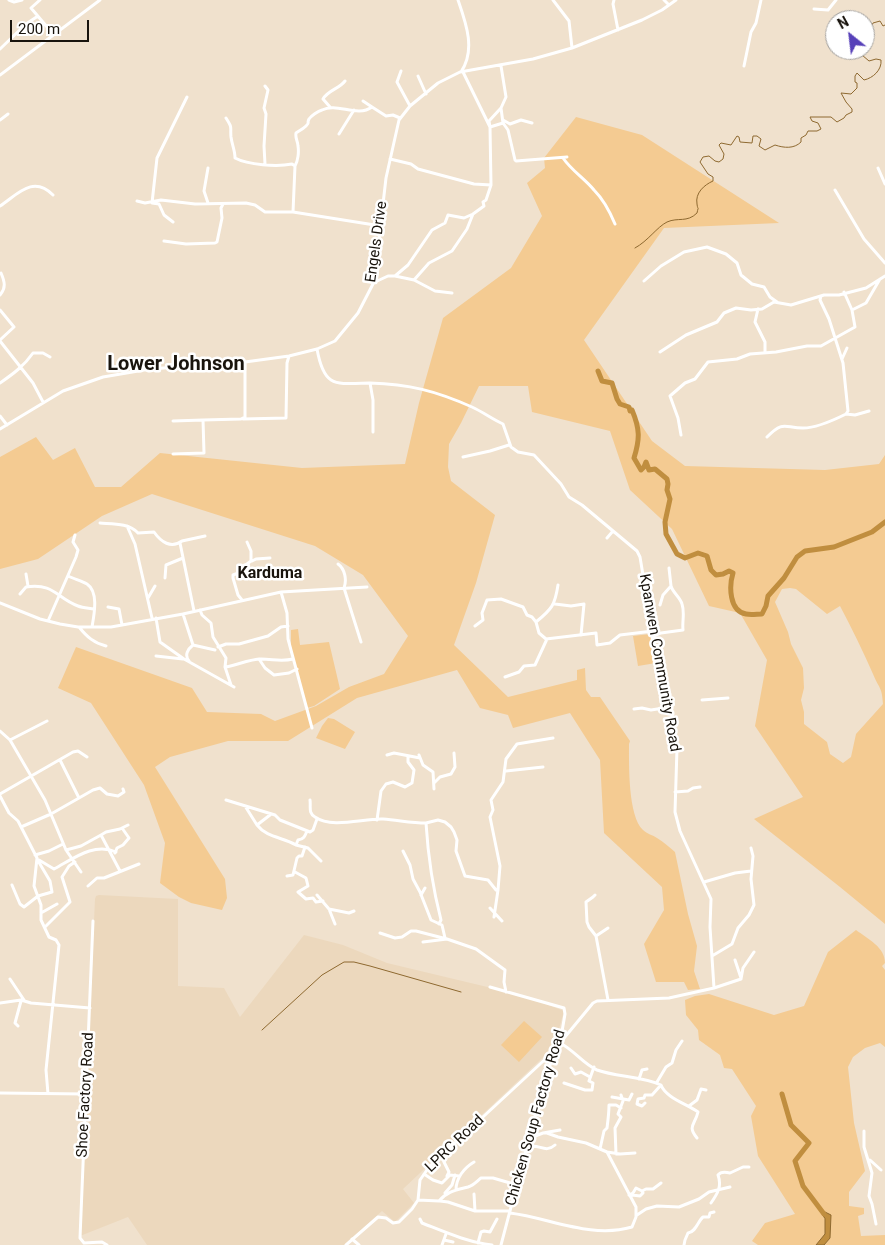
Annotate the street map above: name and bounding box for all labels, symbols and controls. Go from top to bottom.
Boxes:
scale bar [12,10,91,42]
north arrow [825,10,875,60]
text: N [835,13,851,32]
text: 200 m [18,20,60,38]
street label: Engels Drive [362,200,392,284]
district label: Lower Johnson [107,353,245,377]
district label: Karduma [238,564,302,584]
street label: Kpanwen Community Road [634,573,684,753]
street label: Chicken Soup Factory Road [502,1028,570,1208]
street label: Shoe Factory Road [74,1032,98,1158]
street label: LPRC Road [422,1112,488,1176]

